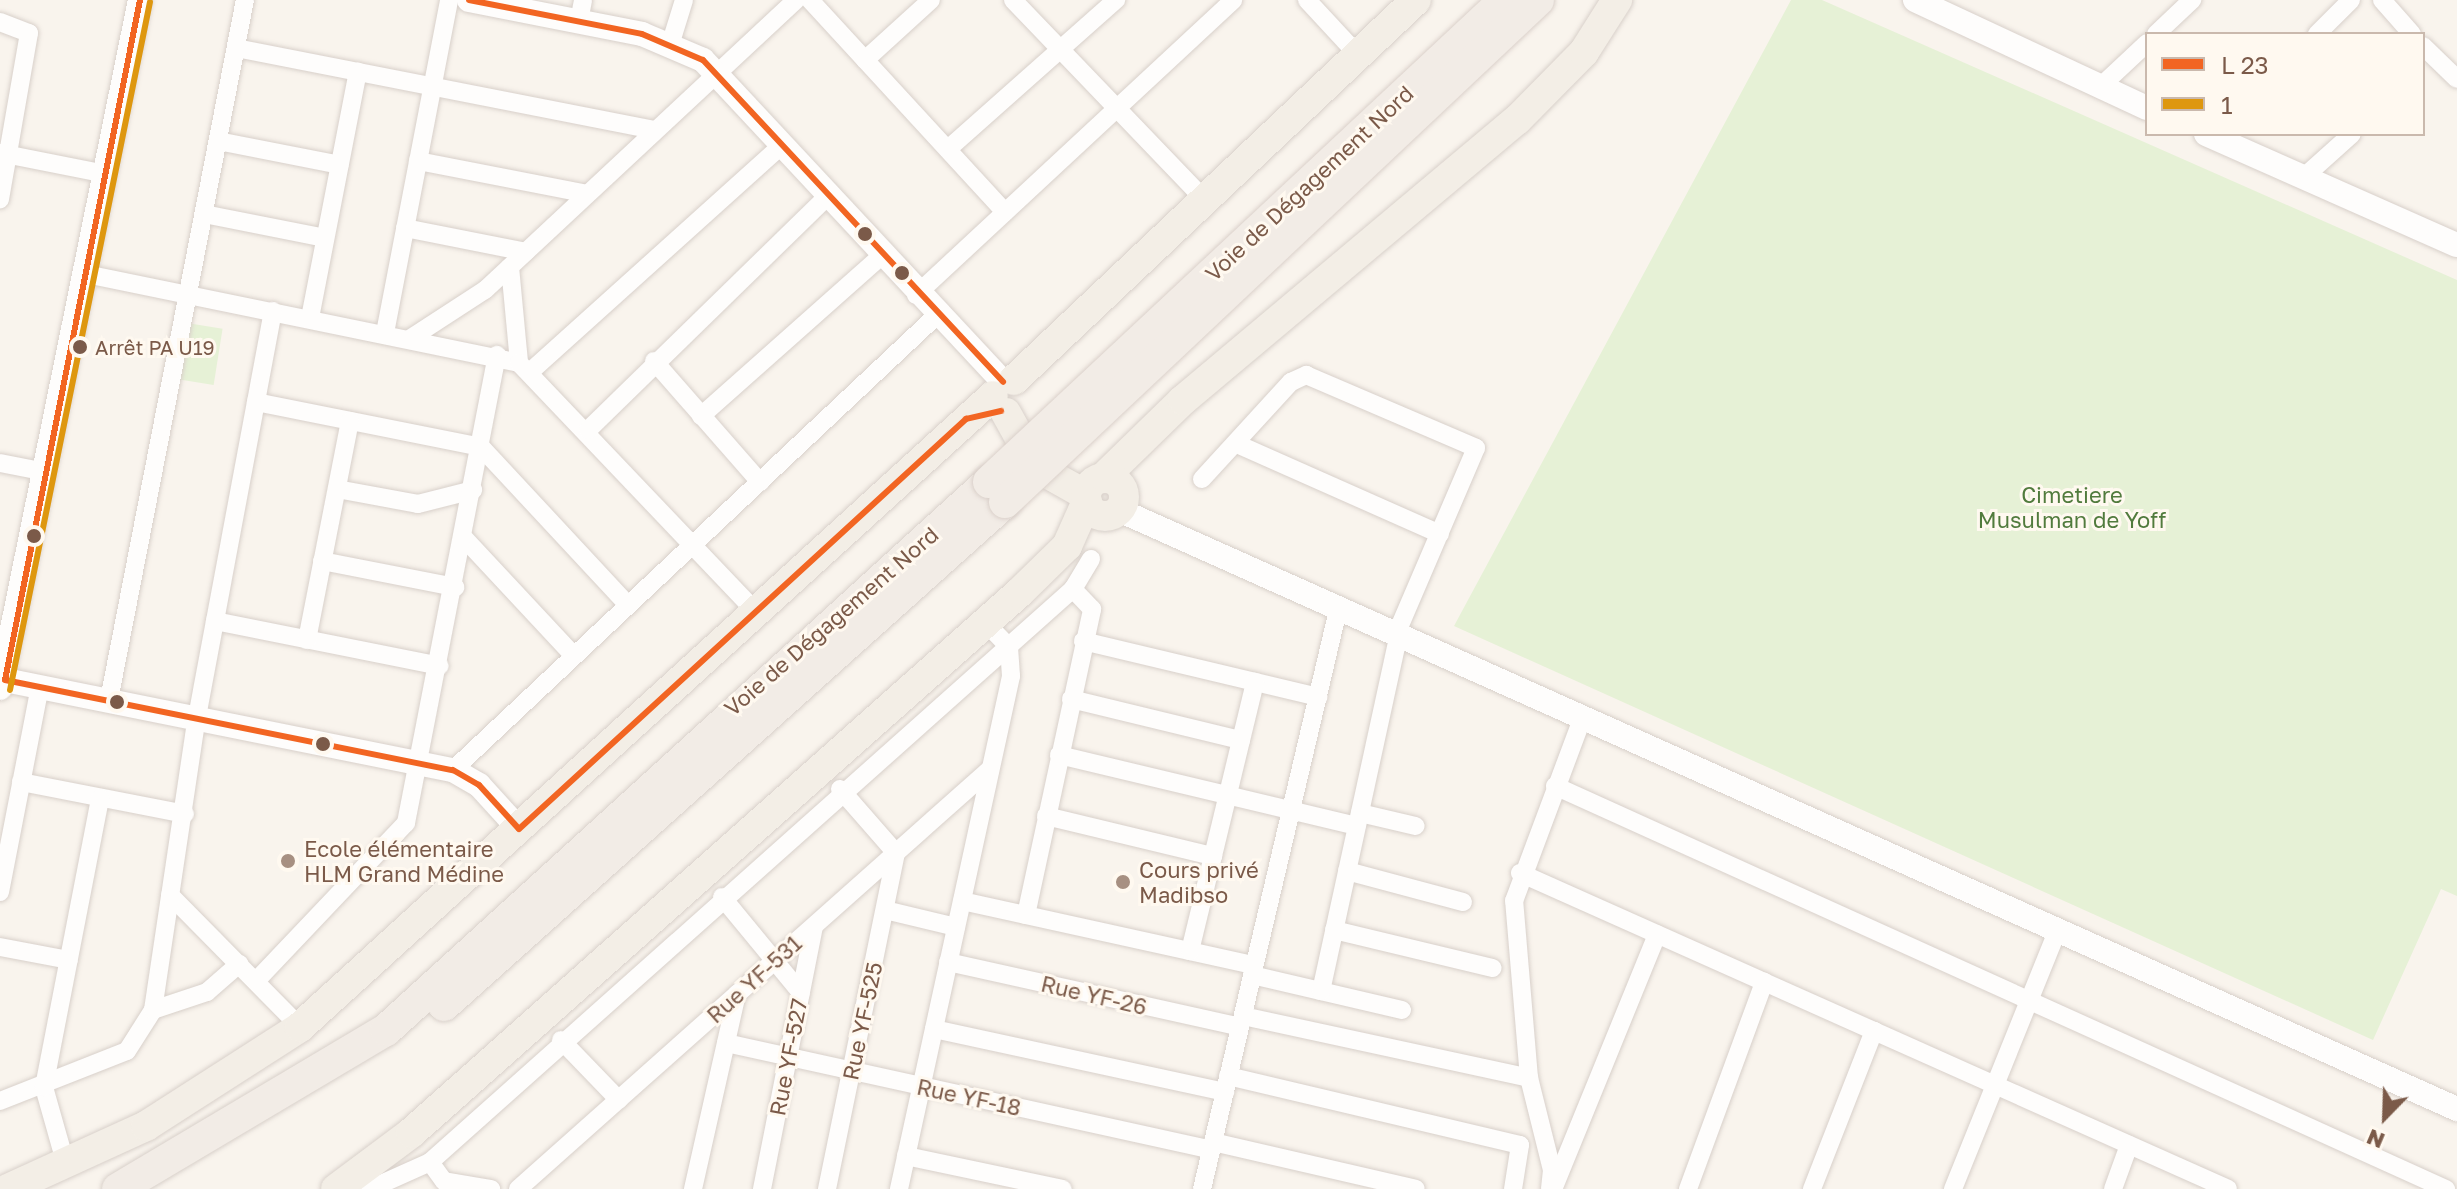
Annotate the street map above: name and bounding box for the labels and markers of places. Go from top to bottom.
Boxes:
unlabelled marker [857,226,873,242]
unlabelled marker [894,265,910,281]
place label: Arrêt PA U19 [95,335,215,359]
marker: Arrêt PA U19 [72,339,88,355]
unlabelled marker [26,528,42,544]
unlabelled marker [109,694,125,710]
unlabelled marker [315,736,331,752]
place label: Ecole élémentaire HLM Grand Médine [304,835,504,886]
marker: Ecole élémentaire HLM Grand Médine [279,852,297,870]
place label: Cours privé Madibso [1139,856,1259,908]
marker: Cours privé Madibso [1114,873,1132,891]

